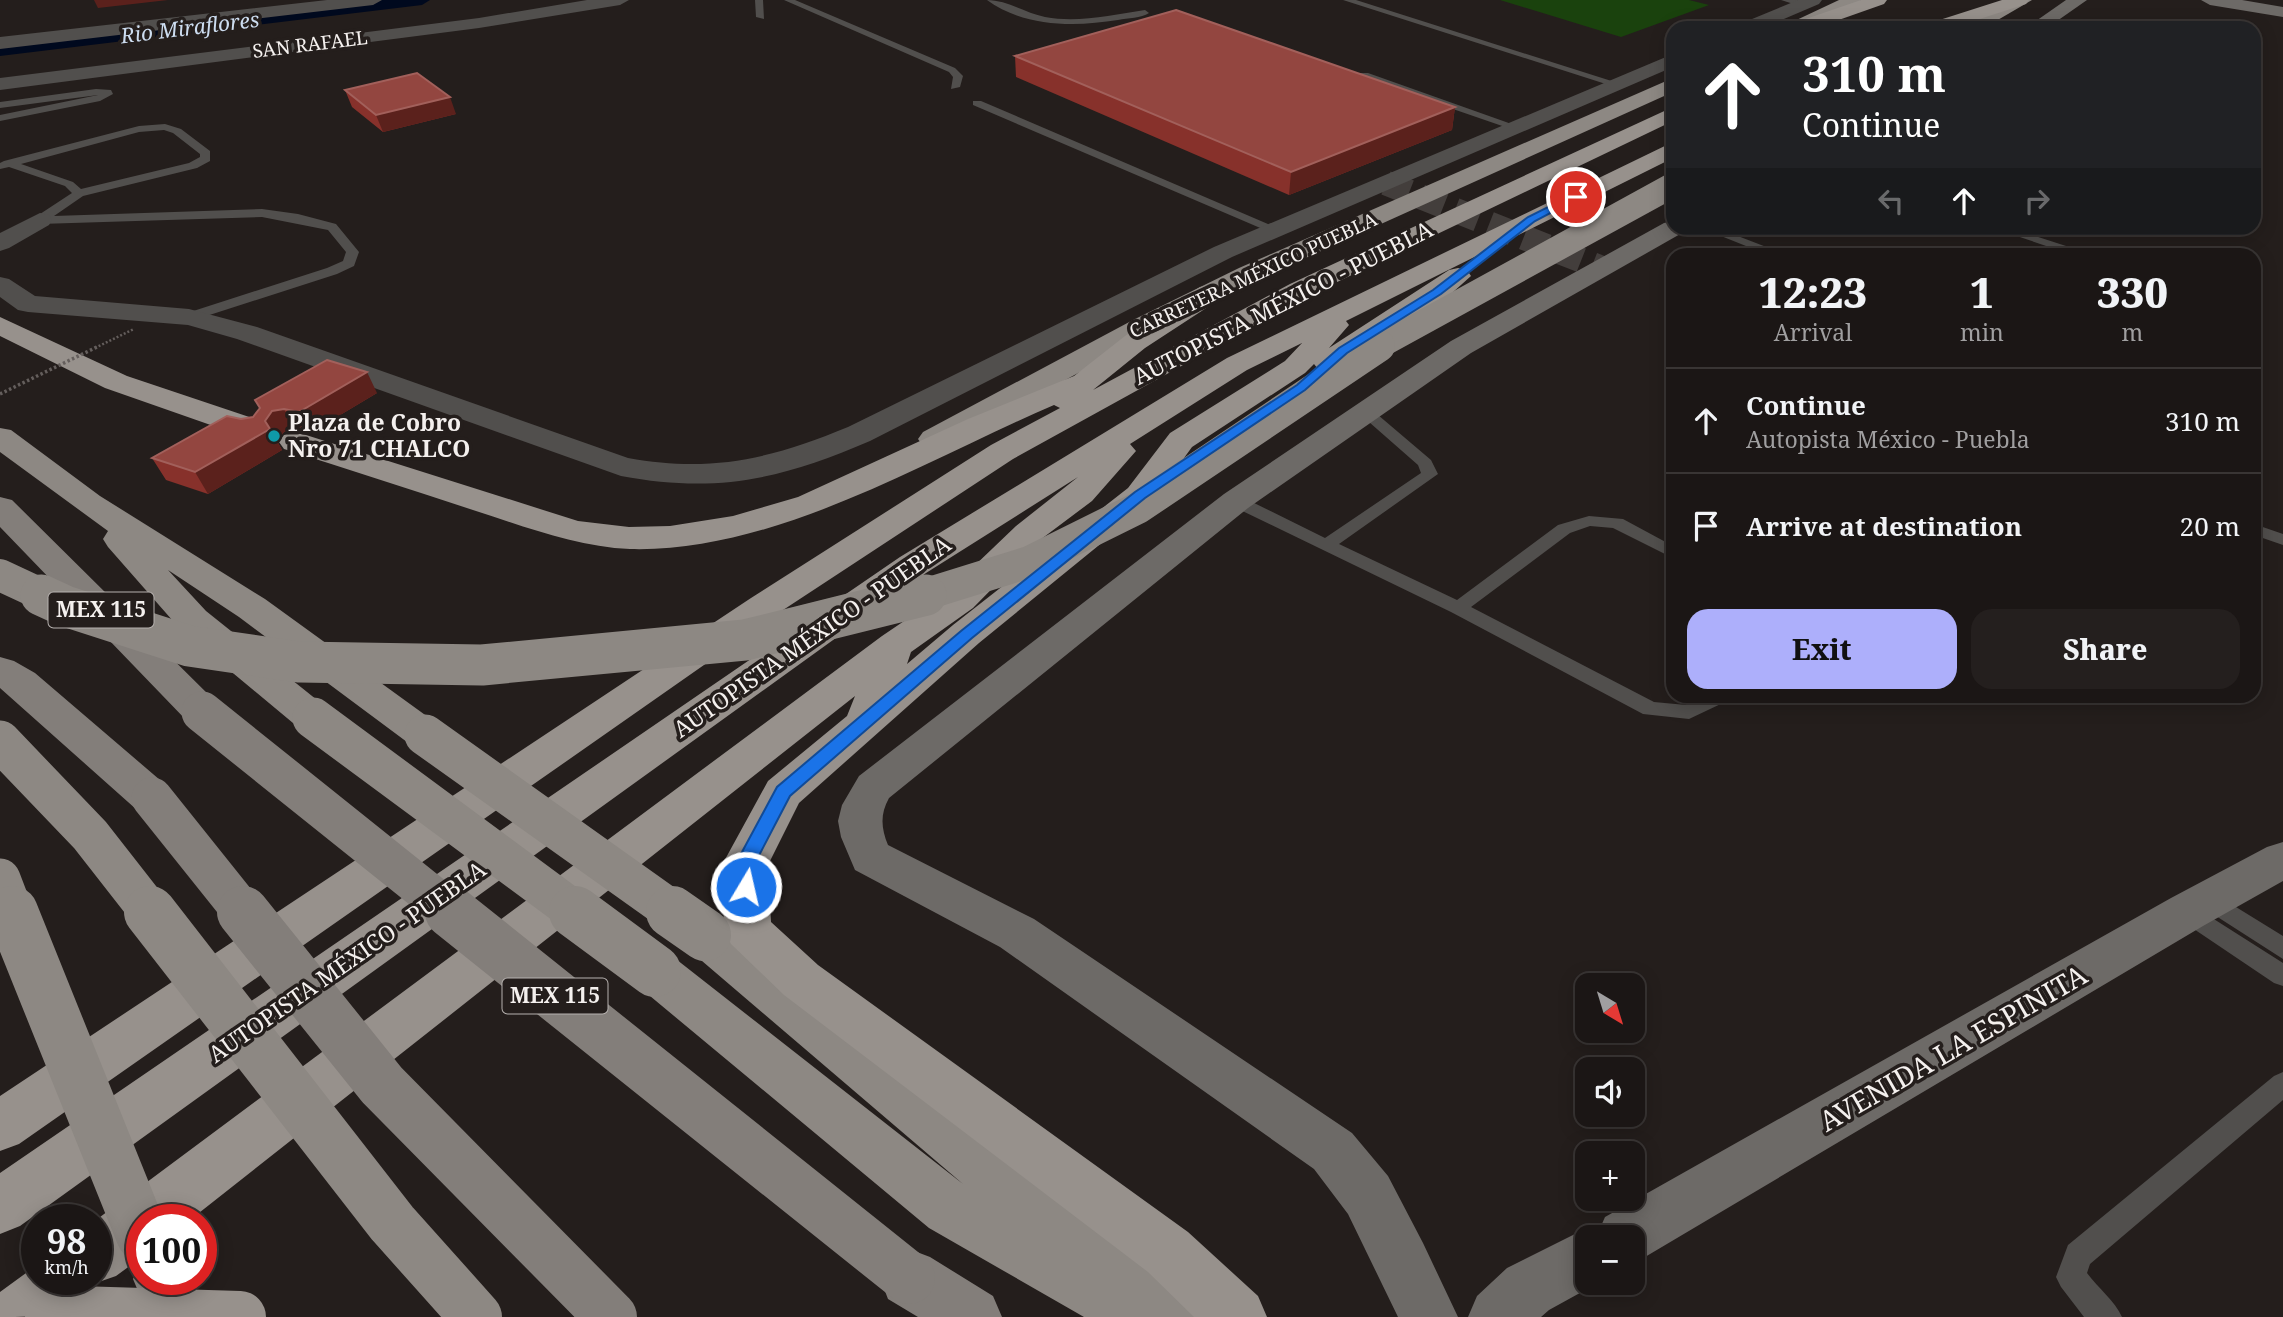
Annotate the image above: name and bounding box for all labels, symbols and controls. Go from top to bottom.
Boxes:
water label: Rio Miraflores [118,5,261,50]
street label: SAN RAFAEL [251,24,369,64]
text: 310 m [1802,40,1946,106]
icon: ahead [1687,49,1778,140]
text: Continue [1802,103,1940,146]
pin [1546,167,1606,227]
icon: arrive [1557,178,1595,216]
icon: left [1872,182,1910,220]
icon: ahead [1945,182,1983,220]
icon: right [2018,182,2056,220]
street label: CARRETERA MÉXICO PUEBLA [1125,206,1382,344]
street label: AUTOPISTA MÉXICO - PUEBLA [1127,212,1439,392]
text: 12:23 [1759,263,1867,320]
text: 1 [1970,263,1994,320]
text: 330 [2097,263,2168,320]
text: Arrival [1774,316,1852,348]
text: min [1960,316,2004,348]
text: m [2122,316,2143,348]
text: Continue [1746,387,1866,423]
icon: ahead [1687,402,1725,440]
text: 310 m [2165,403,2240,439]
place label: Plaza de Cobro Nro 71 CHALCO [288,406,470,464]
text: Autopista México - Puebla [1746,423,2030,455]
marker: Plaza de Cobro Nro 71 CHALCO [266,428,282,444]
icon: arrive [1687,507,1725,545]
text: Arrive at destination [1746,508,2022,544]
text: 20 m [2180,508,2240,544]
street label: AUTOPISTA MÉXICO - PUEBLA [666,527,957,745]
road number: MEX 115 [48,592,154,628]
button: Exit [1687,609,1957,689]
button: Share [1971,609,2240,689]
position arrow [709,850,783,924]
street label: AUTOPISTA MÉXICO - PUEBLA [201,852,492,1070]
street label: AVENIDA LA ESPINITA [1812,955,2094,1139]
north arrow [1575,973,1645,1043]
map controls [1575,973,1645,1295]
road number: MEX 115 [503,978,608,1014]
button: sound [1575,1057,1645,1127]
button: + [1575,1141,1645,1211]
speed limit sign: 100 [126,1204,217,1295]
text: 98 [47,1217,86,1264]
button: − [1575,1225,1645,1295]
text: km/h [44,1255,89,1279]

